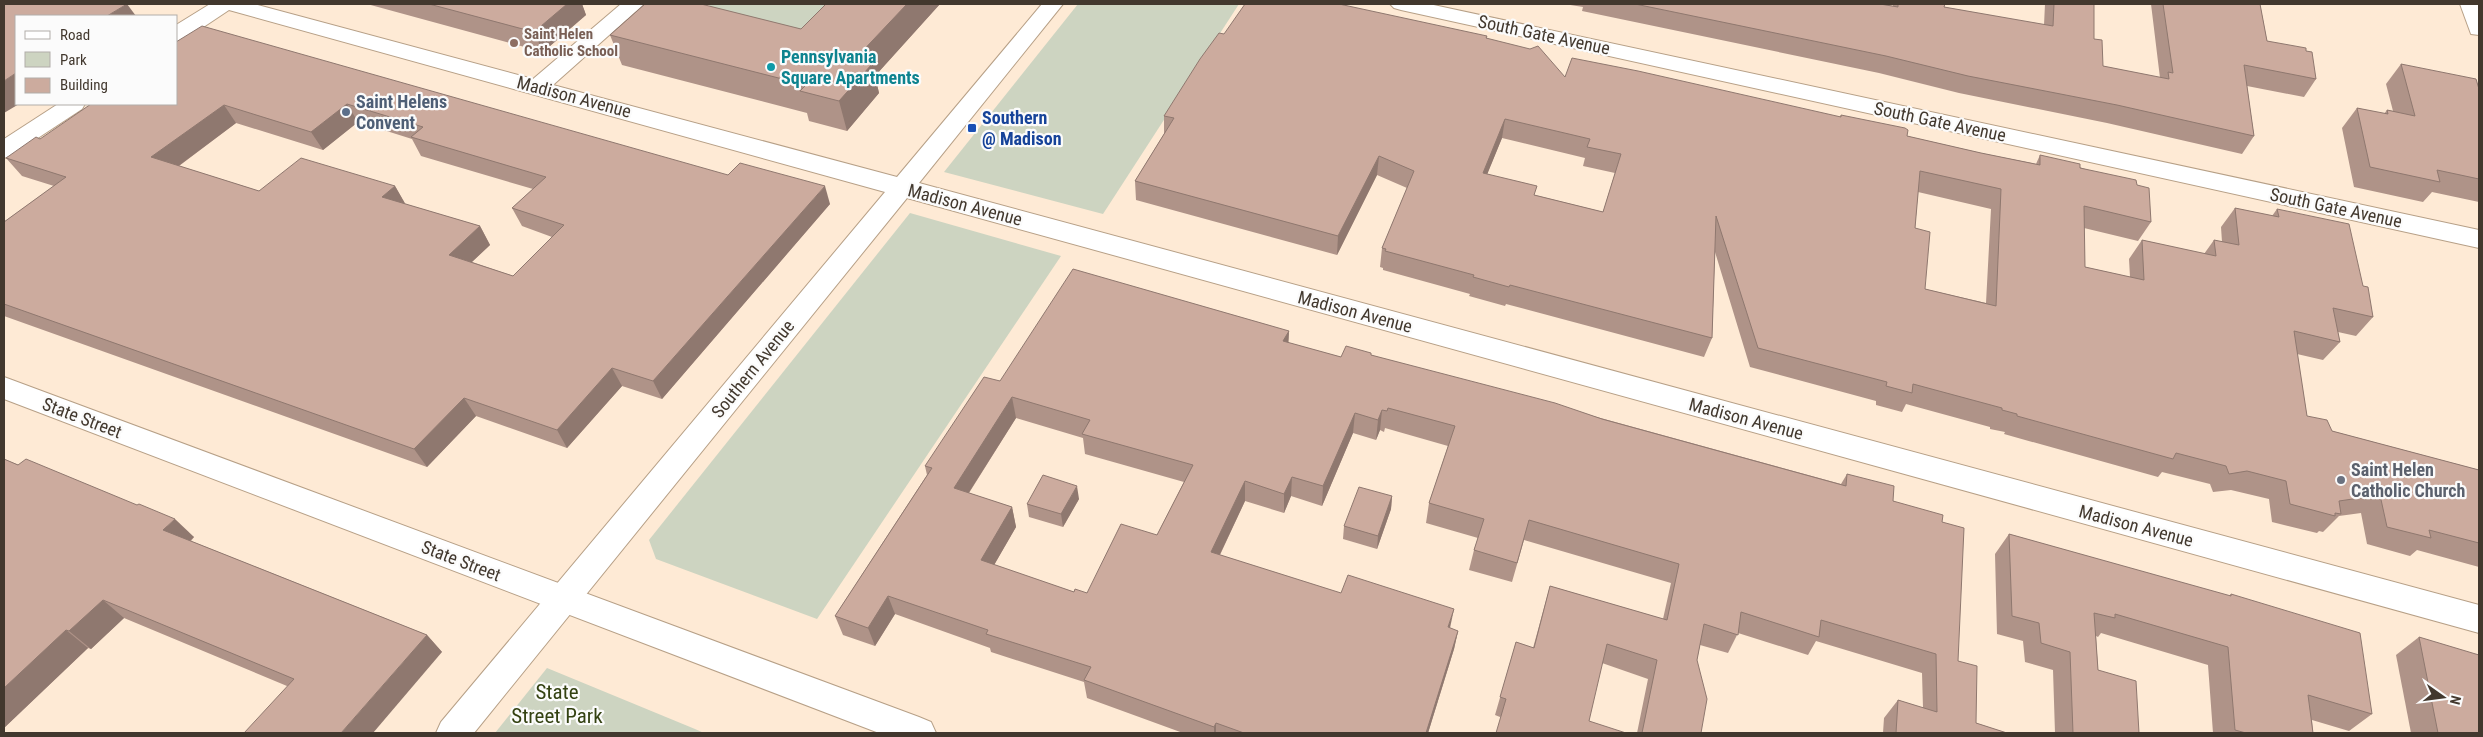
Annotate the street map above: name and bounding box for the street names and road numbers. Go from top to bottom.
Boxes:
street label: South Gate Avenue [1476,10,1612,59]
street label: Madison Avenue [515,71,633,122]
street label: South Gate Avenue [1872,97,2008,146]
street label: Madison Avenue [906,179,1024,230]
street label: South Gate Avenue [2268,183,2404,232]
street label: Madison Avenue [1296,286,1414,337]
street label: Southern Avenue [707,316,798,422]
street label: State Street [40,393,125,442]
street label: Madison Avenue [1687,393,1805,444]
street label: Madison Avenue [2077,500,2195,551]
street label: State Street [419,536,504,585]

